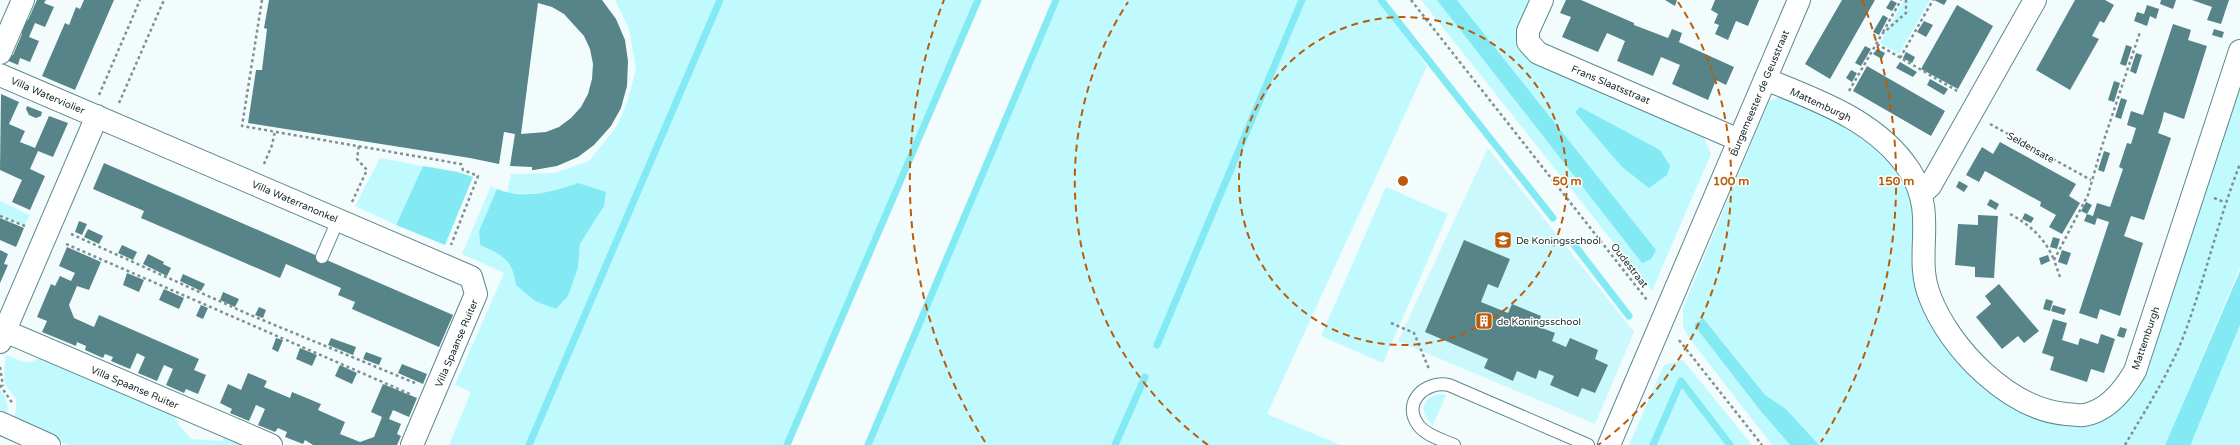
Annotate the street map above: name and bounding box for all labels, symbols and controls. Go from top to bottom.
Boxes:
street label: Burgemeester de Geusstraat [1728,28,1792,158]
street label: Frans Slaatsstraat [1569,63,1652,107]
street label: Villa Waterviolier [9,75,87,117]
street label: Mattemburgh [1788,86,1853,124]
street label: Seldensate [2005,130,2056,166]
centre of rings [1396,174,1410,188]
text: 50 m [1552,174,1582,188]
text: 100 m [1713,174,1749,188]
text: 150 m [1878,174,1914,188]
street label: Villa Waterranonkel [250,178,339,225]
school or university icon: De Koningsschool [1493,230,1513,250]
place label: De Koningsschool [1516,235,1601,247]
street label: Oudestraat [1608,241,1651,291]
street label: Villa Spaanse Ruiter [433,298,481,389]
street label: Mattemburgh [2130,305,2162,372]
building icon: de Koningsschool [1474,311,1494,331]
place label: de Koningsschool [1497,316,1581,328]
street label: Villa Spaanse Ruiter [89,364,180,412]

